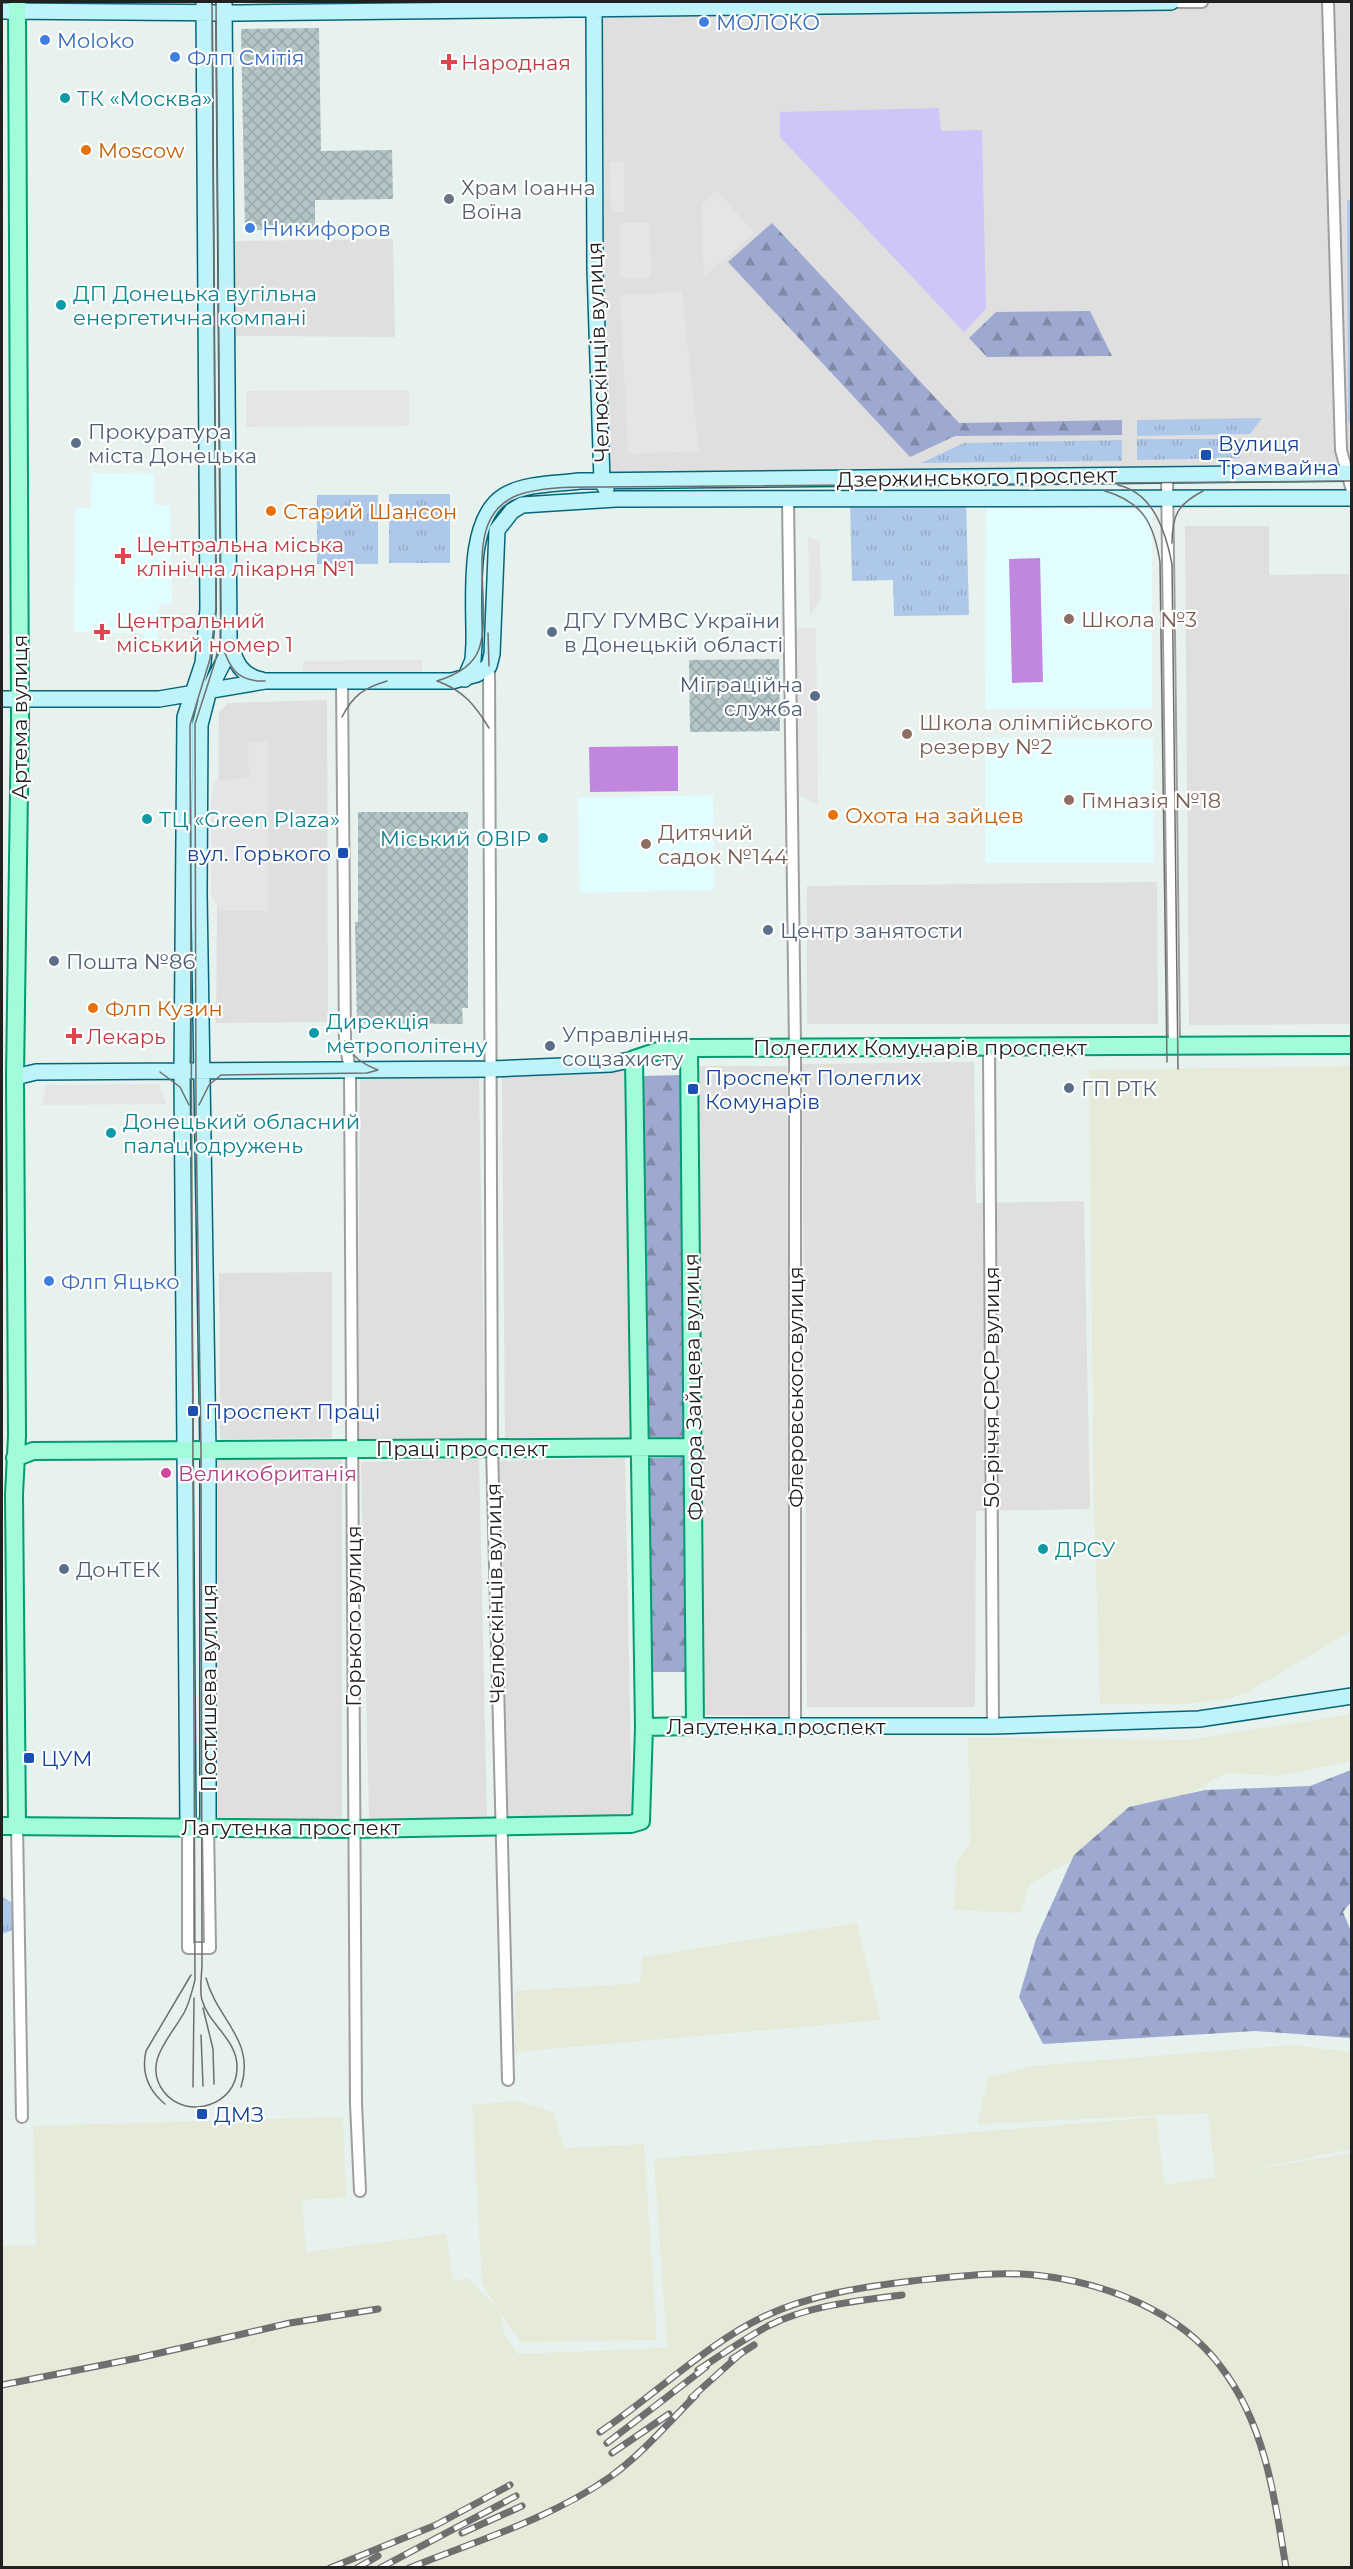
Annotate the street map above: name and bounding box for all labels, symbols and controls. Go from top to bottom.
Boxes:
place label: МОЛОКО [716,10,820,35]
marker: МОЛОКО [697,15,711,29]
place label: Moloko [57,28,134,53]
marker: Moloko [38,33,52,47]
place label: Флп Смітія [187,45,305,70]
marker: Флп Смітія [168,50,182,64]
place label: Народная [461,50,571,75]
marker: Народная [442,55,456,69]
place label: ТК «Москва» [77,86,212,111]
marker: ТК «Москва» [58,91,72,105]
place label: Moscow [98,138,185,163]
marker: Moscow [79,143,93,157]
place label: Храм Іоанна Воїна [461,175,596,224]
marker: Храм Іоанна Воїна [442,192,456,206]
place label: Никифоров [262,216,391,241]
marker: Никифоров [243,221,257,235]
street label: Челюскінців вулиця [582,241,614,463]
place label: ДП Донецька вугільна енергетична компані [73,281,317,330]
marker: ДП Донецька вугільна енергетична компані [54,298,68,312]
place label: Прокуратура міста Донецька [88,419,257,468]
place label: Вулиця Трамвайна [1218,431,1339,480]
marker: Прокуратура міста Донецька [69,436,83,450]
marker: Вулиця Трамвайна [1199,448,1213,462]
street label: Дзержинського проспект [836,462,1118,492]
place label: Старий Шансон [283,499,457,524]
marker: Старий Шансон [264,504,278,518]
place label: Центральна міська клінічна лікарня №1 [136,532,355,581]
marker: Центральна міська клінічна лікарня №1 [114,547,132,565]
place label: Школа №3 [1081,607,1197,632]
place label: Центральний міський номер 1 [116,608,293,657]
place label: ДГУ ГУМВС України в Донецькій області [564,608,783,657]
marker: Школа №3 [1062,612,1076,626]
marker: Центральний міський номер 1 [93,623,111,641]
marker: ДГУ ГУМВС України в Донецькій області [545,625,559,639]
street label: Артема вулиця [7,634,32,800]
place label: Міграційна служба [680,672,803,721]
marker: Міграційна служба [808,689,822,703]
place label: Школа олімпійського резерву №2 [919,710,1153,759]
marker: Школа олімпійського резерву №2 [900,727,914,741]
place label: Гімназія №18 [1081,788,1221,813]
marker: Гімназія №18 [1062,793,1076,807]
place label: Охота на зайцев [845,803,1024,828]
place label: ТЦ «Green Plaza» [159,807,340,832]
marker: Охота на зайцев [826,808,840,822]
marker: ТЦ «Green Plaza» [140,812,154,826]
place label: Дитячий садок №144 [658,820,788,869]
place label: Міський ОВІР [380,826,531,851]
marker: Міський ОВІР [536,831,550,845]
marker: Дитячий садок №144 [639,837,653,851]
place label: вул. Горького [187,841,331,866]
marker: вул. Горького [336,846,350,860]
place label: Центр занятости [780,918,963,943]
marker: Центр занятости [761,923,775,937]
place label: Пошта №86 [66,949,195,974]
marker: Пошта №86 [47,954,61,968]
place label: Флп Кузин [105,996,223,1021]
marker: Флп Кузин [86,1001,100,1015]
place label: Дирекція метрополітену [326,1009,488,1058]
place label: Управління соцзахисту [562,1022,689,1071]
place label: Лекарь [86,1024,166,1049]
marker: Дирекція метрополітену [307,1026,321,1040]
marker: Лекарь [67,1029,81,1043]
street label: Полеглих Комунарів проспект [753,1035,1087,1060]
marker: Управління соцзахисту [543,1039,557,1053]
place label: Проспект Полеглих Комунарів [705,1065,921,1114]
place label: ГП РТК [1081,1076,1157,1101]
marker: ГП РТК [1062,1081,1076,1095]
marker: Проспект Полеглих Комунарів [686,1082,700,1096]
place label: Донецький обласний палац одружень [123,1109,360,1158]
marker: Донецький обласний палац одружень [104,1126,118,1140]
street label: Федора Зайцева вулиця [678,1253,708,1521]
street label: Флеровського вулиця [783,1266,808,1508]
street label: 50-річчя СРСР вулиця [979,1266,1004,1508]
place label: Флп Яцько [61,1269,180,1294]
marker: Флп Яцько [42,1274,56,1288]
place label: Проспект Праці [205,1399,380,1424]
marker: Проспект Праці [186,1404,200,1418]
street label: Праці проспект [376,1436,548,1461]
place label: Великобританія [178,1461,357,1486]
marker: Великобританія [159,1466,173,1480]
street label: Челюскінців вулиця [481,1483,509,1703]
street label: Горького вулиця [341,1525,366,1707]
place label: ДРСУ [1055,1537,1116,1562]
marker: ДРСУ [1036,1542,1050,1556]
place label: ДонТЕК [76,1557,161,1582]
marker: ДонТЕК [57,1562,71,1576]
street label: Постишева вулиця [196,1584,221,1792]
street label: Лагутенка проспект [666,1714,886,1739]
place label: ЦУМ [41,1746,93,1771]
marker: ЦУМ [22,1751,36,1765]
street label: Лагутенка проспект [181,1815,401,1840]
place label: ДМЗ [214,2102,264,2127]
marker: ДМЗ [195,2107,209,2121]

